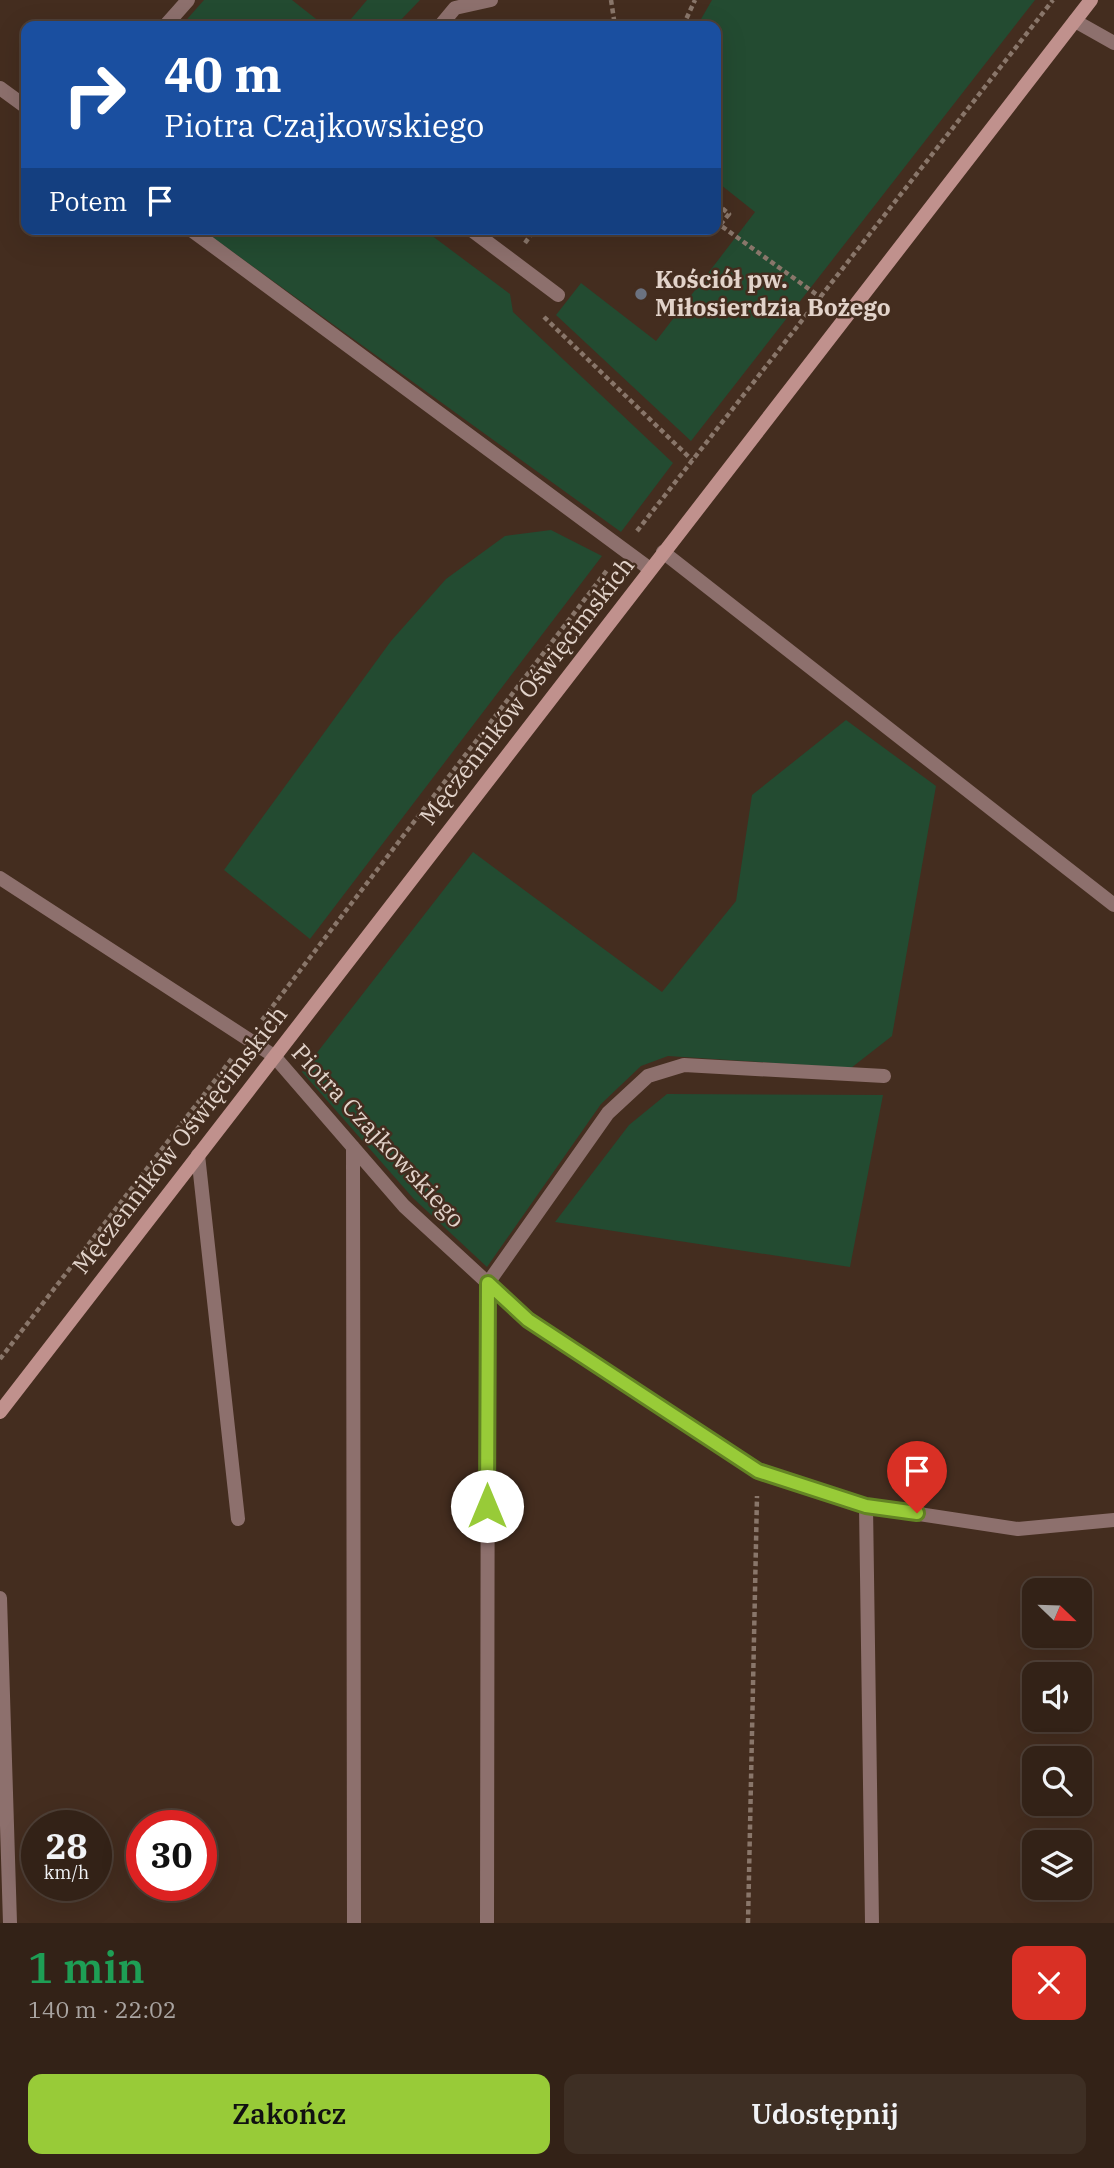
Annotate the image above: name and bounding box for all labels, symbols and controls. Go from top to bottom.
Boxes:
text: 40 m [164,42,282,105]
icon: right [49,49,140,140]
text: Piotra Czajkowskiego [164,104,484,146]
icon: arrive [141,182,179,220]
text: Potem [49,184,127,218]
place label: Kościół pw. Miłosierdzia Bożego [655,263,891,323]
marker: Kościół pw. Miłosierdzia Bożego [633,286,649,302]
street label: Męczenników Oświęcimskich [411,550,641,831]
street label: Męczenników Oświęcimskich [64,999,294,1280]
street label: Piotra Czajkowskiego [285,1037,472,1234]
pin [887,1441,947,1513]
icon: arrive [898,1452,936,1490]
position arrow [450,1469,524,1543]
north arrow [1022,1578,1092,1648]
map controls [1022,1578,1092,1900]
button: sound [1022,1662,1092,1732]
button: search [1022,1746,1092,1816]
speed limit sign: 30 [126,1810,217,1901]
text: 28 [45,1823,88,1869]
button: layers [1022,1830,1092,1900]
text: km/h [44,1861,89,1884]
text: 1 min [28,1940,145,1995]
button: close [1012,1946,1086,2020]
text: 140 m · 22:02 [28,1994,177,2024]
button: Zakończ [28,2074,550,2154]
button: Udostępnij [564,2074,1086,2154]

